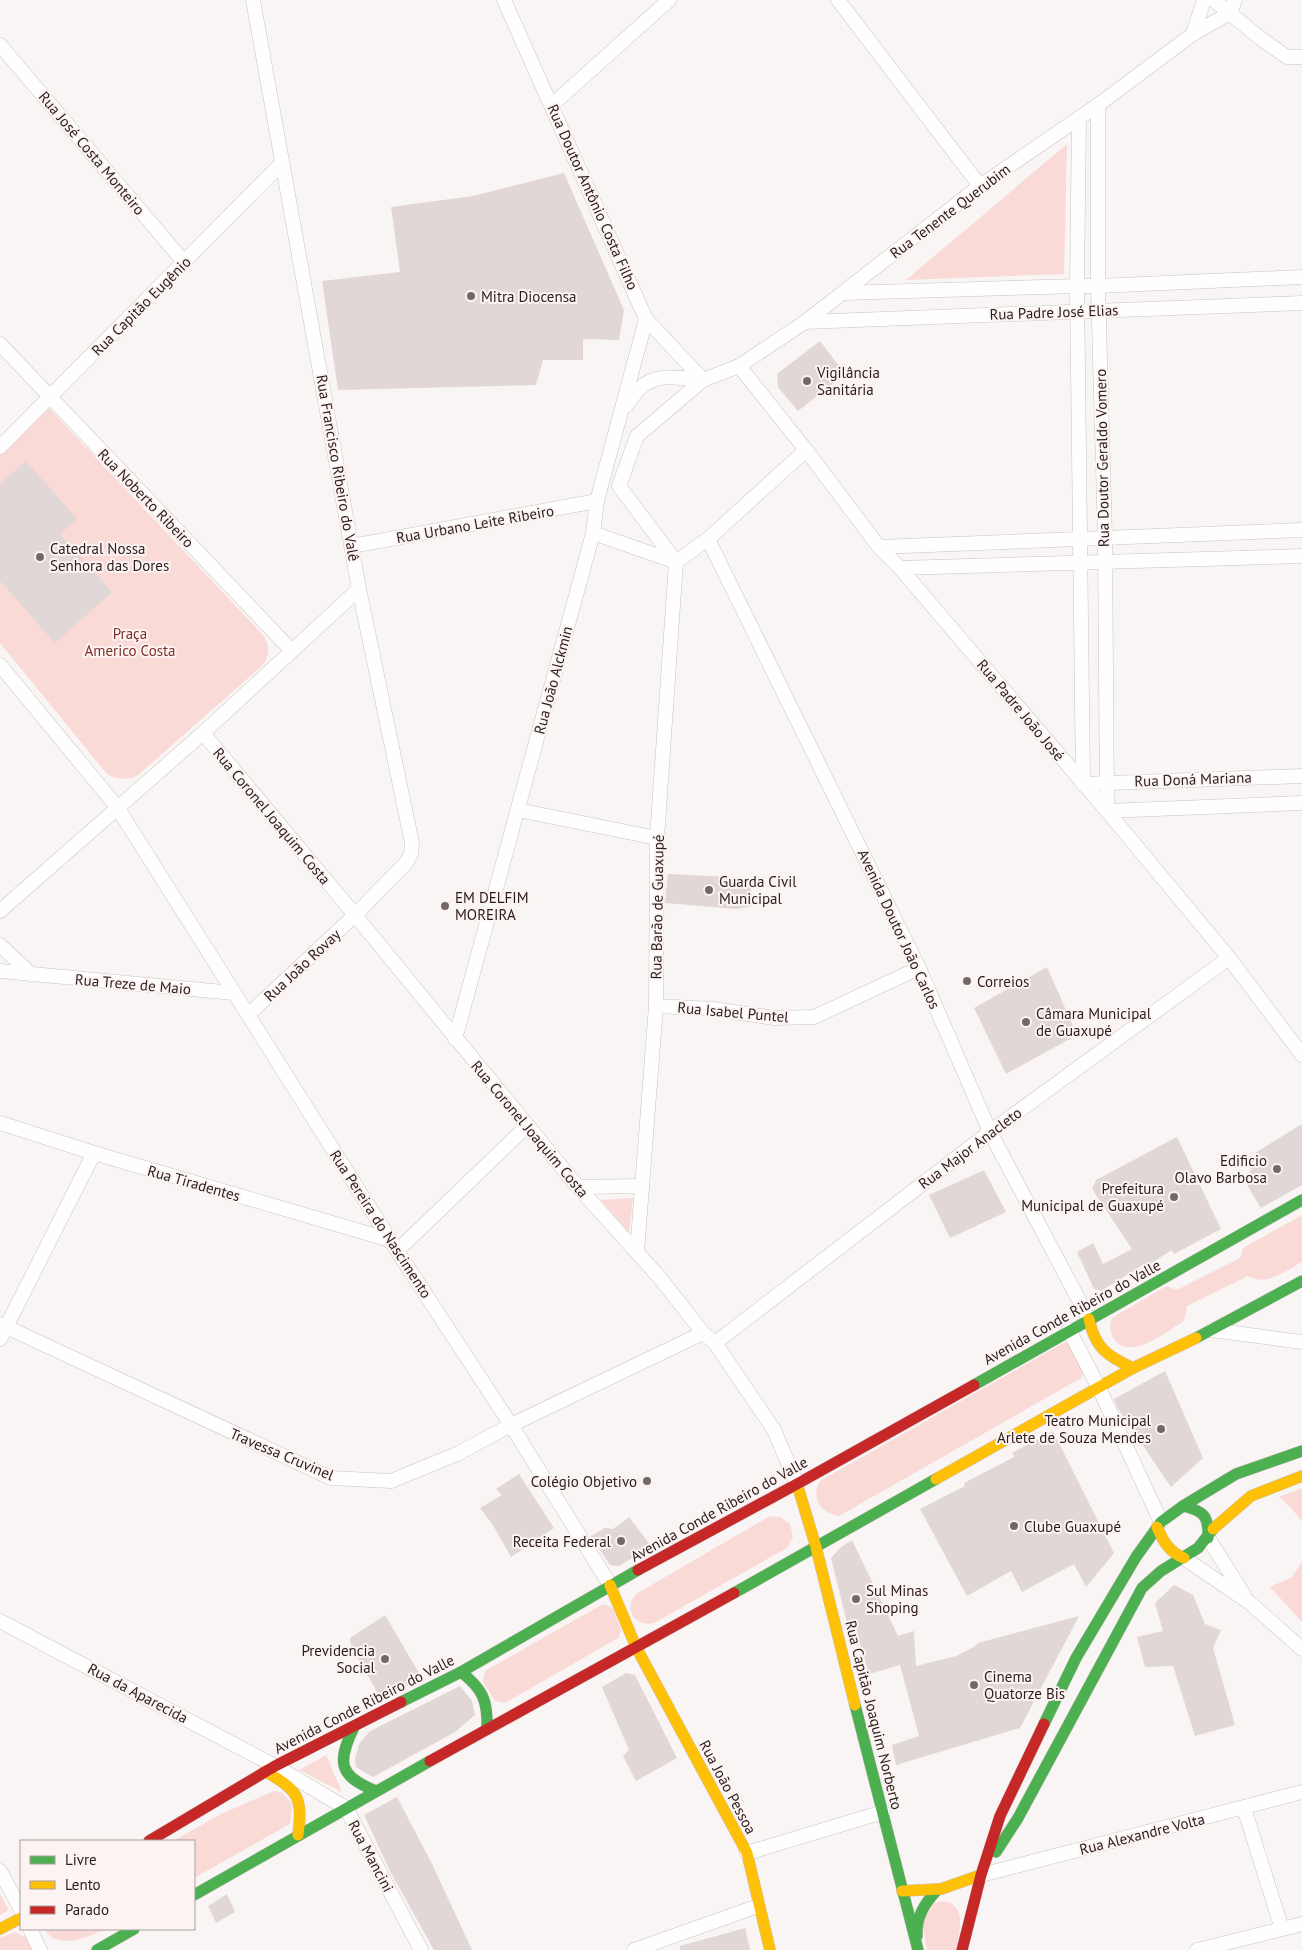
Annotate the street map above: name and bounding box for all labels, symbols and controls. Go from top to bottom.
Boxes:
street label: Rua José Costa Monteiro [35,87,149,219]
street label: Rua Doutor Antônio Costa Filho [543,101,643,293]
street label: Rua Tenente Querubim [886,160,1014,262]
street label: Rua Capitão Eugênio [87,252,195,360]
place label: Mitra Diocensa [481,287,576,306]
marker: Mitra Diocensa [465,290,477,302]
street label: Rua Padre José Elias [989,300,1119,324]
place label: Vigilância Sanitária [816,363,880,399]
street label: Rua Doutor Geraldo Vomero [1091,369,1113,547]
street label: Rua Francisco Ribeiro do Valê [312,373,364,563]
marker: Vigilância Sanitária [801,375,813,387]
street label: Rua Noberto Ribeiro [94,444,198,552]
street label: Rua Urbano Leite Ribeiro [395,501,555,547]
place label: Catedral Nossa Senhora das Dores [50,539,169,575]
marker: Catedral Nossa Senhora das Dores [34,551,46,563]
park label: Praça Americo Costa [84,624,176,660]
street label: Rua João Alckmin [529,624,577,736]
street label: Rua Padre João José [973,655,1069,765]
street label: Rua Coronel Joaquim Costa [209,744,335,888]
street label: Rua Doná Mariana [1134,767,1252,791]
street label: Rua Barão de Guaxupé [646,834,668,980]
street label: Avenida Doutor João Carlos [854,846,944,1012]
place label: Guarda Civil Municipal [719,872,797,908]
marker: Guarda Civil Municipal [703,884,715,896]
place label: EM DELFIM MOREIRA [455,888,529,924]
marker: EM DELFIM MOREIRA [439,900,451,912]
street label: Rua João Rovay [260,925,344,1005]
street label: Rua Treze de Maio [74,969,192,999]
place label: Correios [977,972,1029,991]
marker: Correios [961,975,973,987]
street label: Rua Isabel Puntel [677,998,790,1026]
place label: Câmara Municipal de Guaxupé [1036,1004,1152,1040]
marker: Câmara Municipal de Guaxupé [1020,1016,1032,1028]
street label: Rua Coronel Joaquim Costa [467,1057,593,1201]
street label: Rua Major Anacleto [915,1103,1025,1193]
street label: Rua Pereira do Nascimento [326,1146,436,1302]
place label: Edificio Olavo Barbosa [1175,1151,1267,1187]
street label: Rua Tiradentes [145,1161,243,1205]
marker: Edificio Olavo Barbosa [1271,1163,1283,1175]
place label: Prefeitura Municipal de Guaxupé [1021,1179,1164,1215]
marker: Prefeitura Municipal de Guaxupé [1168,1191,1180,1203]
street label: Avenida Conde Ribeiro do Valle [980,1255,1164,1369]
place label: Teatro Municipal Arlete de Souza Mendes [997,1411,1152,1447]
marker: Teatro Municipal Arlete de Souza Mendes [1155,1423,1167,1435]
street label: Travessa Cruvinel [227,1424,337,1485]
street label: Avenida Conde Ribeiro do Valle [627,1452,811,1566]
place label: Colégio Objetivo [531,1472,637,1491]
marker: Colégio Objetivo [641,1475,653,1487]
place label: Clube Guaxupé [1024,1517,1121,1536]
marker: Clube Guaxupé [1008,1520,1020,1532]
place label: Receita Federal [513,1532,612,1551]
marker: Receita Federal [615,1535,627,1547]
place label: Sul Minas Shoping [866,1581,928,1617]
marker: Sul Minas Shoping [850,1593,862,1605]
street label: Rua Capitão Joaquim Norberto [841,1618,907,1812]
place label: Previdencia Social [301,1641,376,1677]
street label: Avenida Conde Ribeiro do Valle [271,1650,457,1758]
marker: Previdencia Social [379,1653,391,1665]
street label: Rua da Aparecida [85,1659,191,1727]
place label: Cinema Quatorze Bis [984,1667,1065,1703]
marker: Cinema Quatorze Bis [968,1679,980,1691]
street label: Rua João Pessoa [695,1737,761,1837]
street label: Rua Alexandre Volta [1077,1809,1207,1859]
street label: Rua Mancini [344,1817,398,1895]
legend [20,1840,195,1930]
text: Livre [65,1850,97,1869]
text: Lento [65,1875,101,1894]
text: Parado [65,1900,109,1919]

